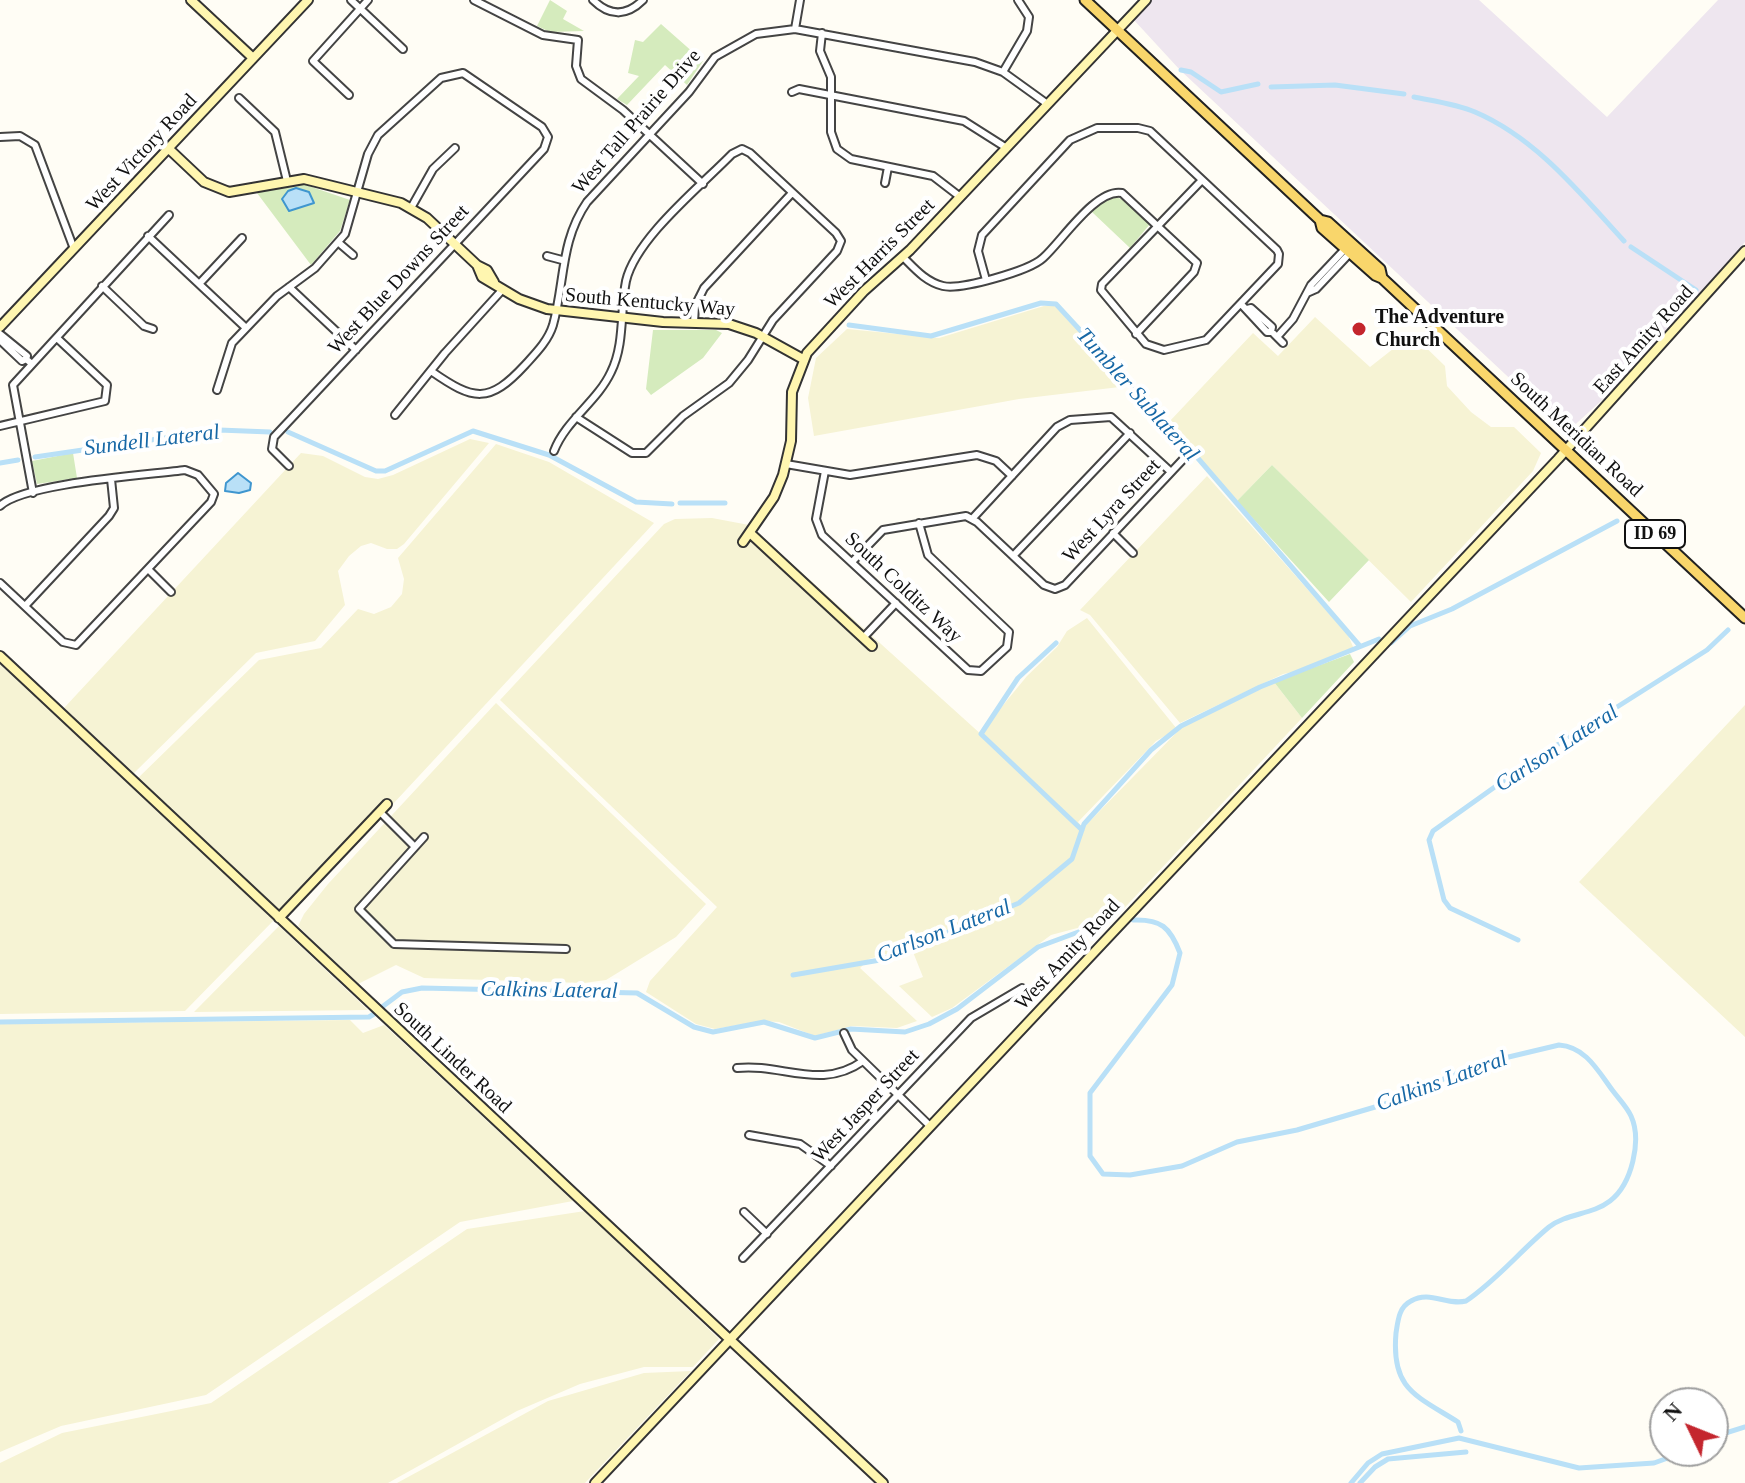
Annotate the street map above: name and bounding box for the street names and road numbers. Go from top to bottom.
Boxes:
street label: West Tall Prairie Drive [568,45,706,199]
street label: West Victory Road [82,89,202,217]
street label: West Harris Street [820,194,940,314]
street label: West Blue Downs Street [324,200,474,360]
street label: East Amity Road [1589,281,1699,399]
street label: South Kentucky Way [564,284,736,322]
street label: South Meridian Road [1505,368,1647,502]
street label: West Lyra Street [1058,454,1166,568]
road number: ID 69 [1625,520,1685,548]
street label: South Colditz Way [839,527,967,649]
street label: West Amity Road [1011,895,1125,1015]
street label: South Linder Road [388,997,516,1119]
street label: West Jasper Street [807,1044,925,1168]

